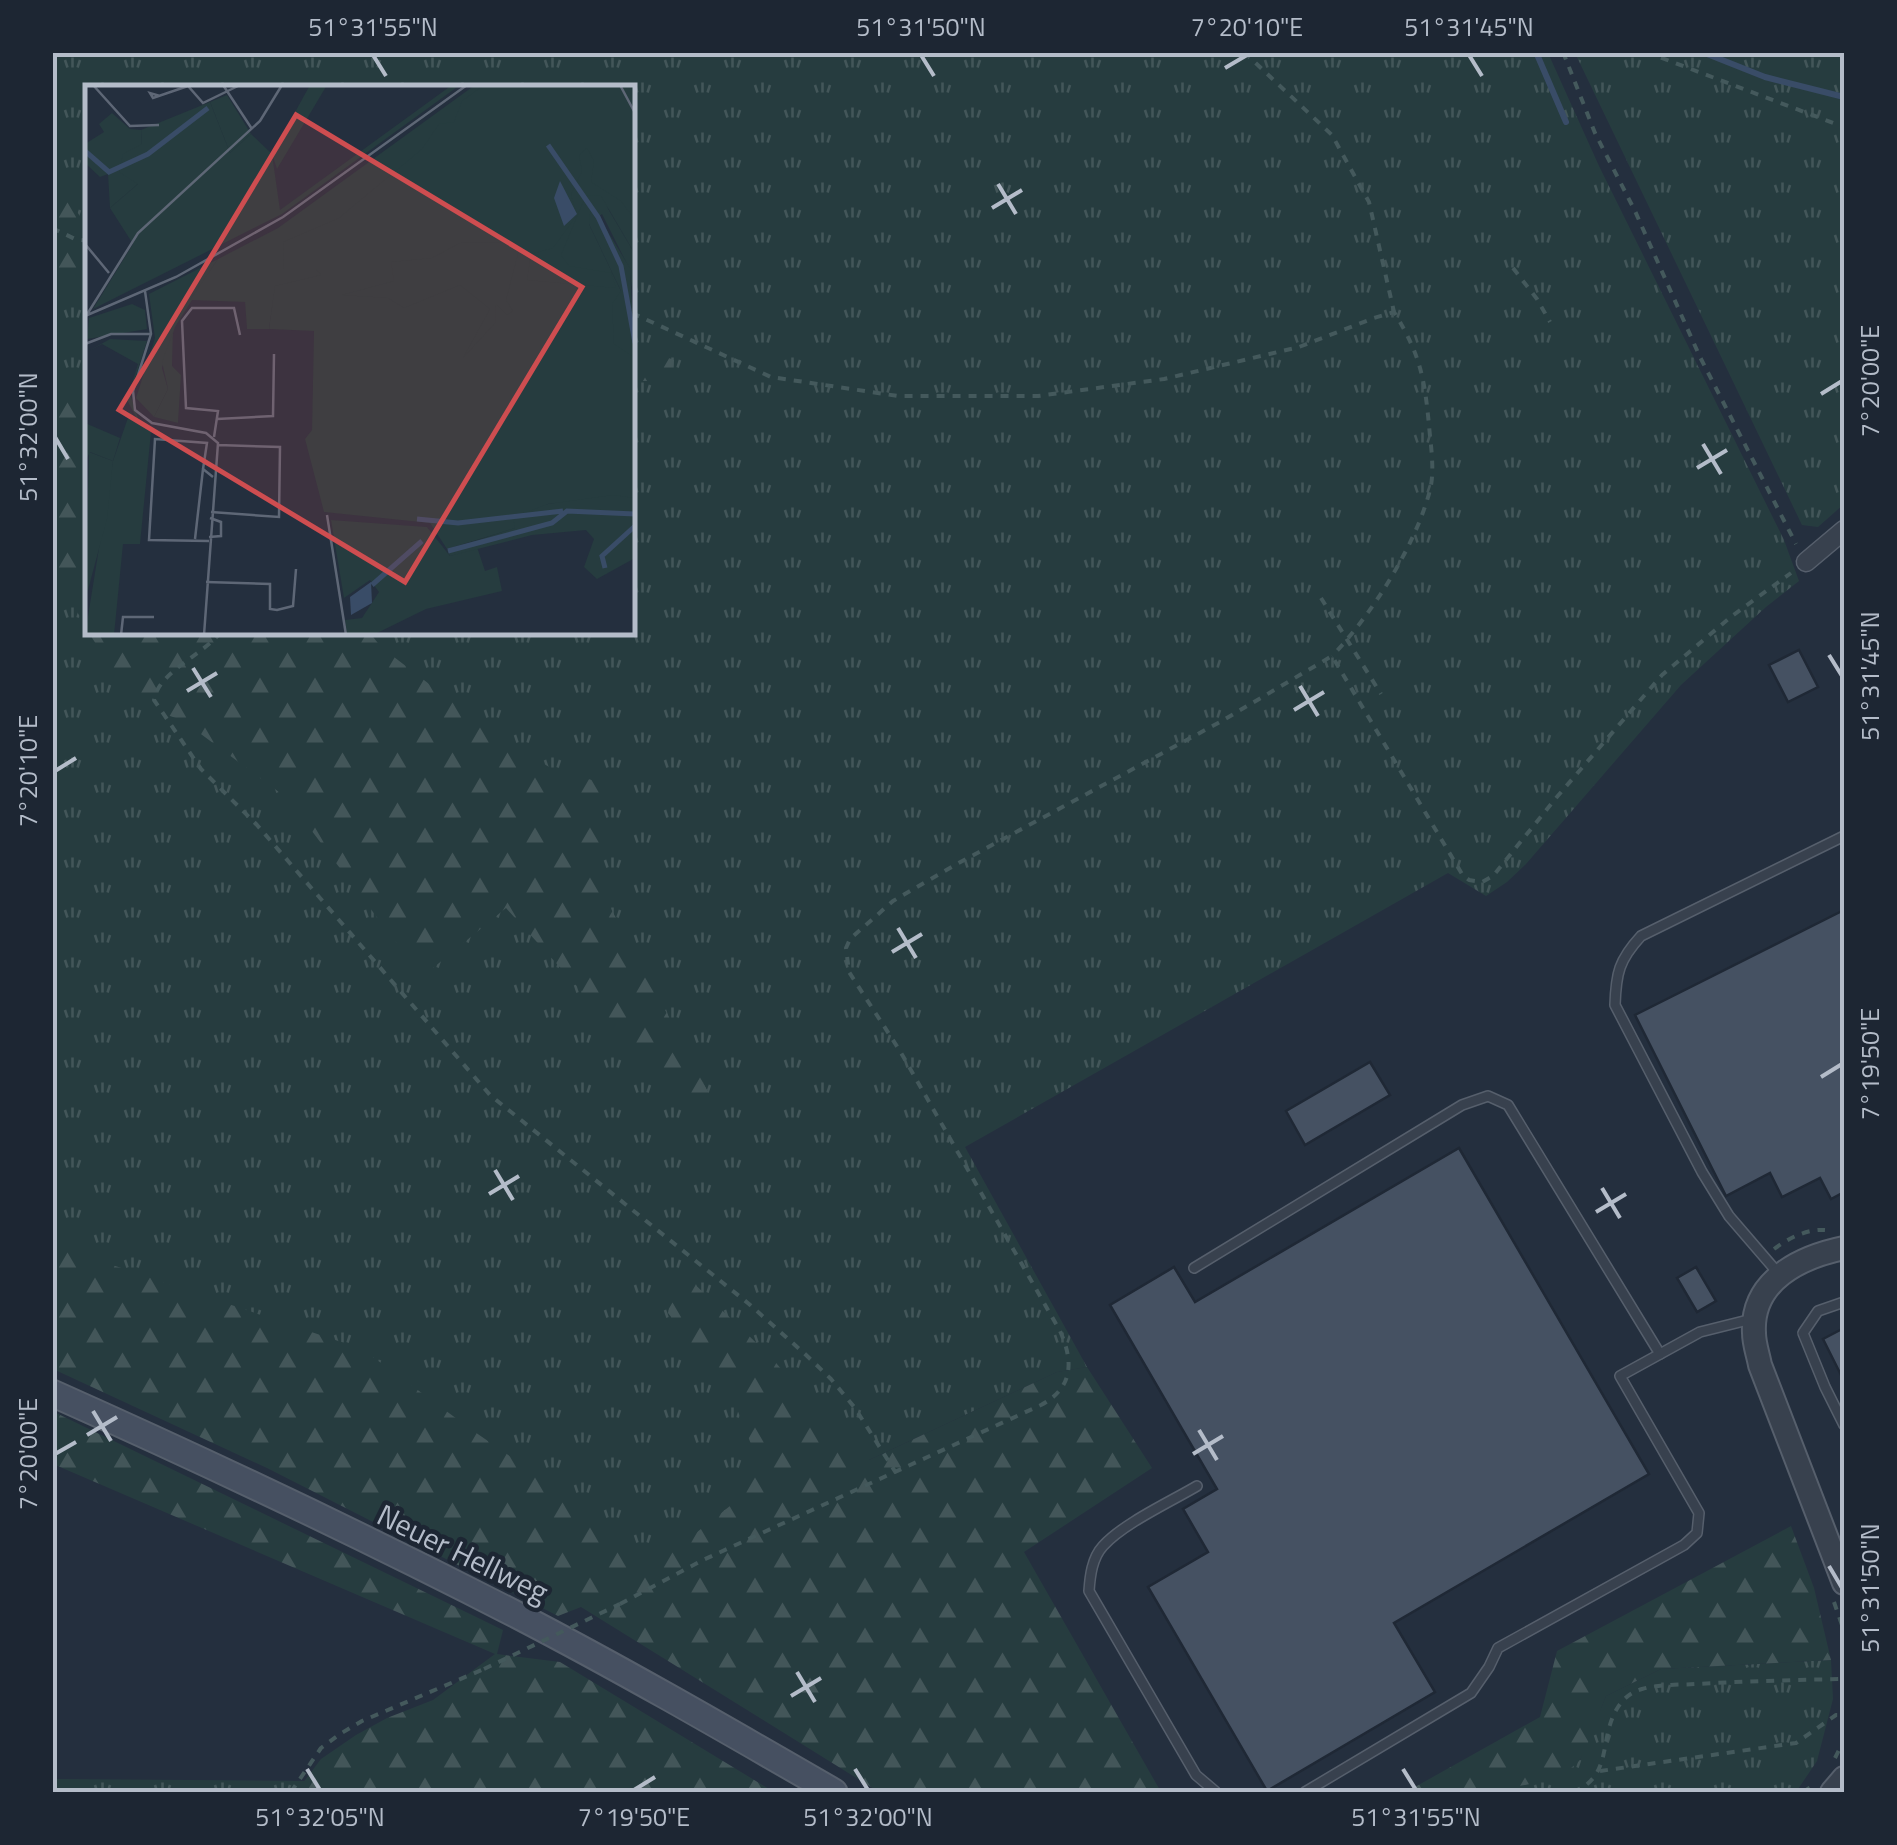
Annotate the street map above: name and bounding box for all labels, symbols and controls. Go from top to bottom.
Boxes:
text: 51°31'55"N [308,8,438,46]
text: 51°31'50"N [856,8,986,46]
text: 7°20'10"E [1191,8,1303,46]
text: 51°31'45"N [1404,8,1534,46]
inset map [85,85,635,635]
text: 7°20'00"E [1851,325,1889,437]
text: 51°32'00"N [9,372,47,502]
text: 51°31'45"N [1851,611,1889,741]
text: 7°20'10"E [9,715,47,827]
text: 7°19'50"E [1851,1008,1889,1120]
text: 7°20'00"E [9,1398,47,1510]
street label: Neuer Hellweg [369,1492,557,1614]
text: 51°31'50"N [1851,1523,1889,1653]
text: 51°32'05"N [255,1798,385,1836]
text: 7°19'50"E [578,1798,690,1836]
text: 51°32'00"N [803,1798,933,1836]
text: 51°31'55"N [1351,1798,1481,1836]

